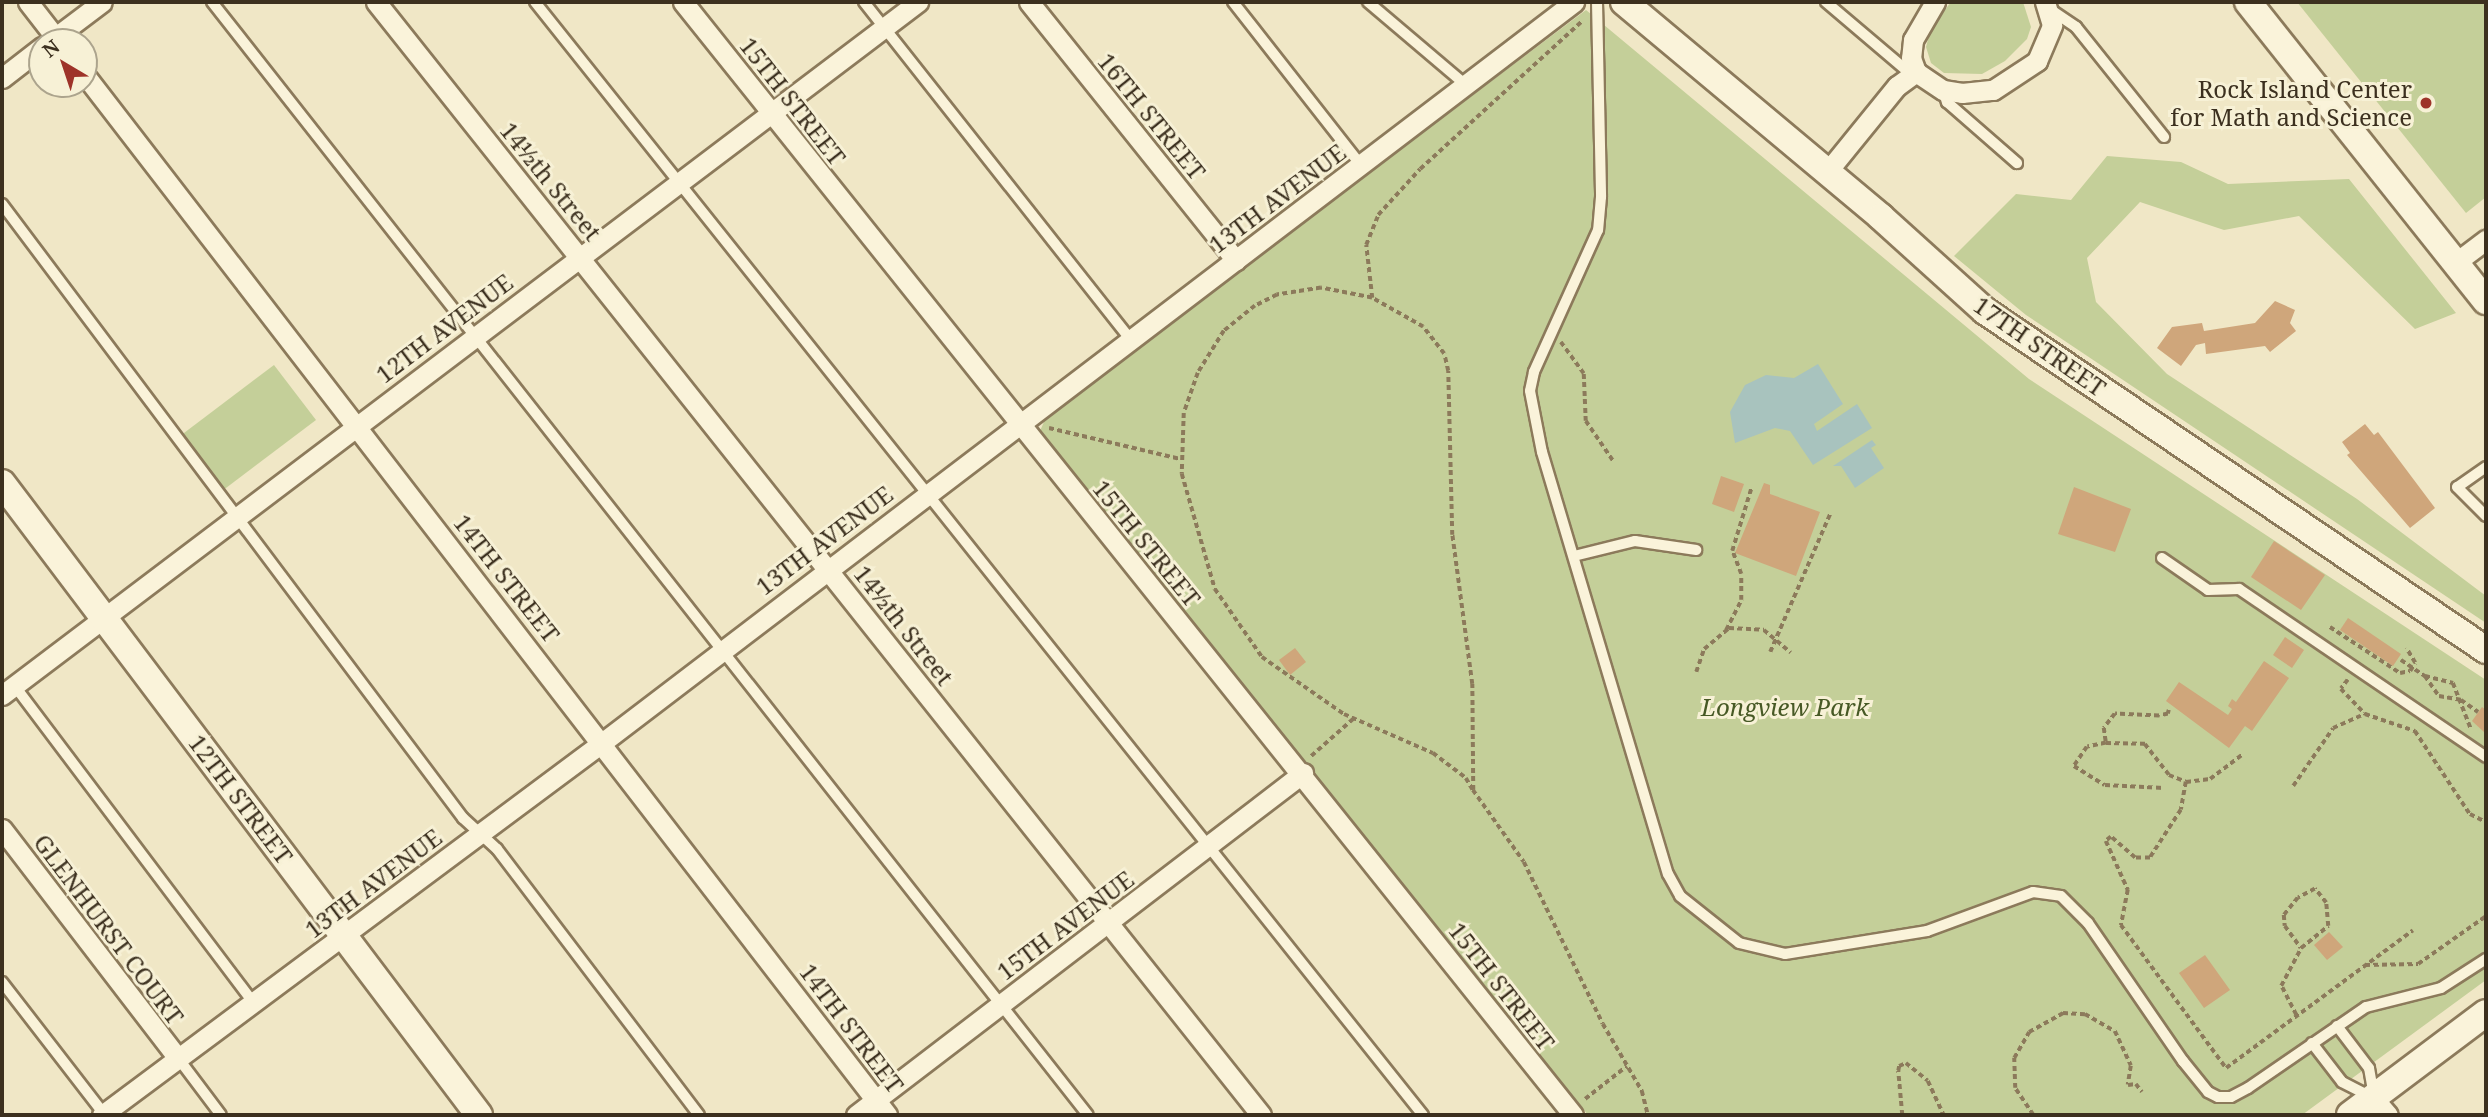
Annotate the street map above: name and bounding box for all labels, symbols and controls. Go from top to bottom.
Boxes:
north arrow [28,28,98,98]
street label: 15TH STREET [734,31,852,171]
text: N [37,33,65,63]
street label: 16TH STREET [1092,47,1212,185]
place label: Rock Island Center for Math and Science [2170,75,2412,131]
marker: Rock Island Center for Math and Science [2418,95,2434,111]
street label: 14½th Street [495,116,607,246]
street label: 13TH AVENUE [1203,137,1351,259]
street label: 12TH AVENUE [370,267,518,389]
street label: 17TH STREET [1968,290,2112,402]
street label: 15TH STREET [1087,474,1207,612]
street label: 13TH AVENUE [750,479,898,601]
street label: 14TH STREET [448,508,566,648]
street label: 14½th Street [848,559,960,691]
park label: Longview Park [1701,693,1869,721]
street label: 12TH STREET [183,729,299,869]
street label: 13TH AVENUE [299,822,447,944]
street label: GLENHURST COURT [28,828,190,1030]
street label: 15TH AVENUE [991,864,1139,986]
street label: 15TH STREET [1443,916,1561,1056]
street label: 14TH STREET [794,958,910,1098]

